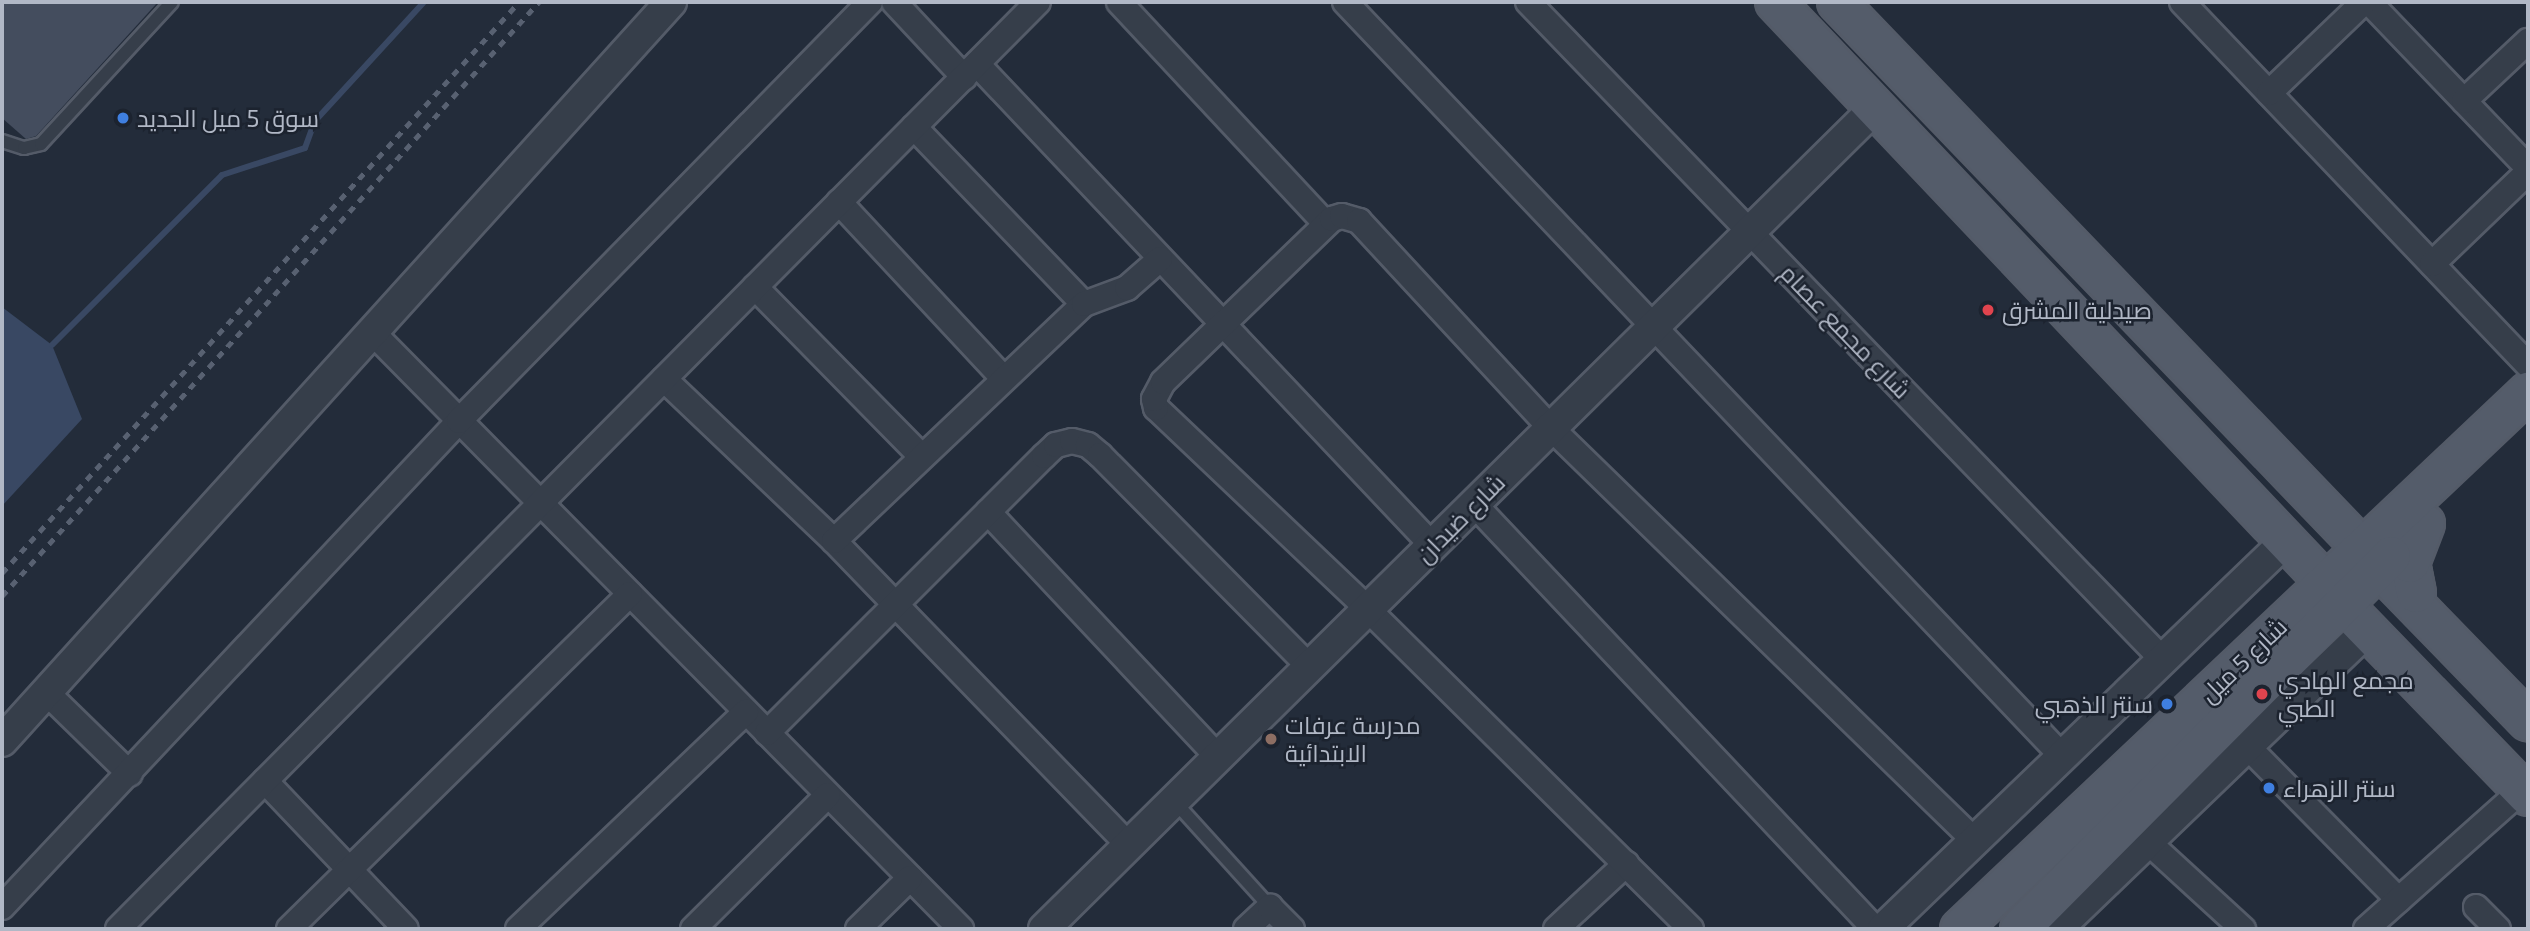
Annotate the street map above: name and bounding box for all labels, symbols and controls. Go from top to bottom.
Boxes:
place label: سوق 5 ميل الجديد [137,104,319,132]
marker: سوق 5 ميل الجديد [115,110,131,126]
street label: شارع مجمع عصام [1775,258,1917,404]
place label: صيدلية المشرق [2002,296,2152,324]
marker: صيدلية المشرق [1980,302,1996,318]
street label: شارع ضيدان [1410,468,1510,568]
street label: شارع 5 ميل [2194,612,2292,708]
place label: مجمع الهادي الطبي [2278,666,2414,722]
marker: مجمع الهادي الطبي [2252,684,2272,704]
place label: سنتر الذهبي [2035,690,2153,718]
marker: سنتر الذهبي [2159,696,2175,712]
place label: مدرسة عرفات الابتدائية [1285,711,1421,767]
marker: مدرسة عرفات الابتدائية [1263,731,1279,747]
place label: سنتر الزهراء [2283,774,2396,802]
marker: سنتر الزهراء [2261,780,2277,796]

